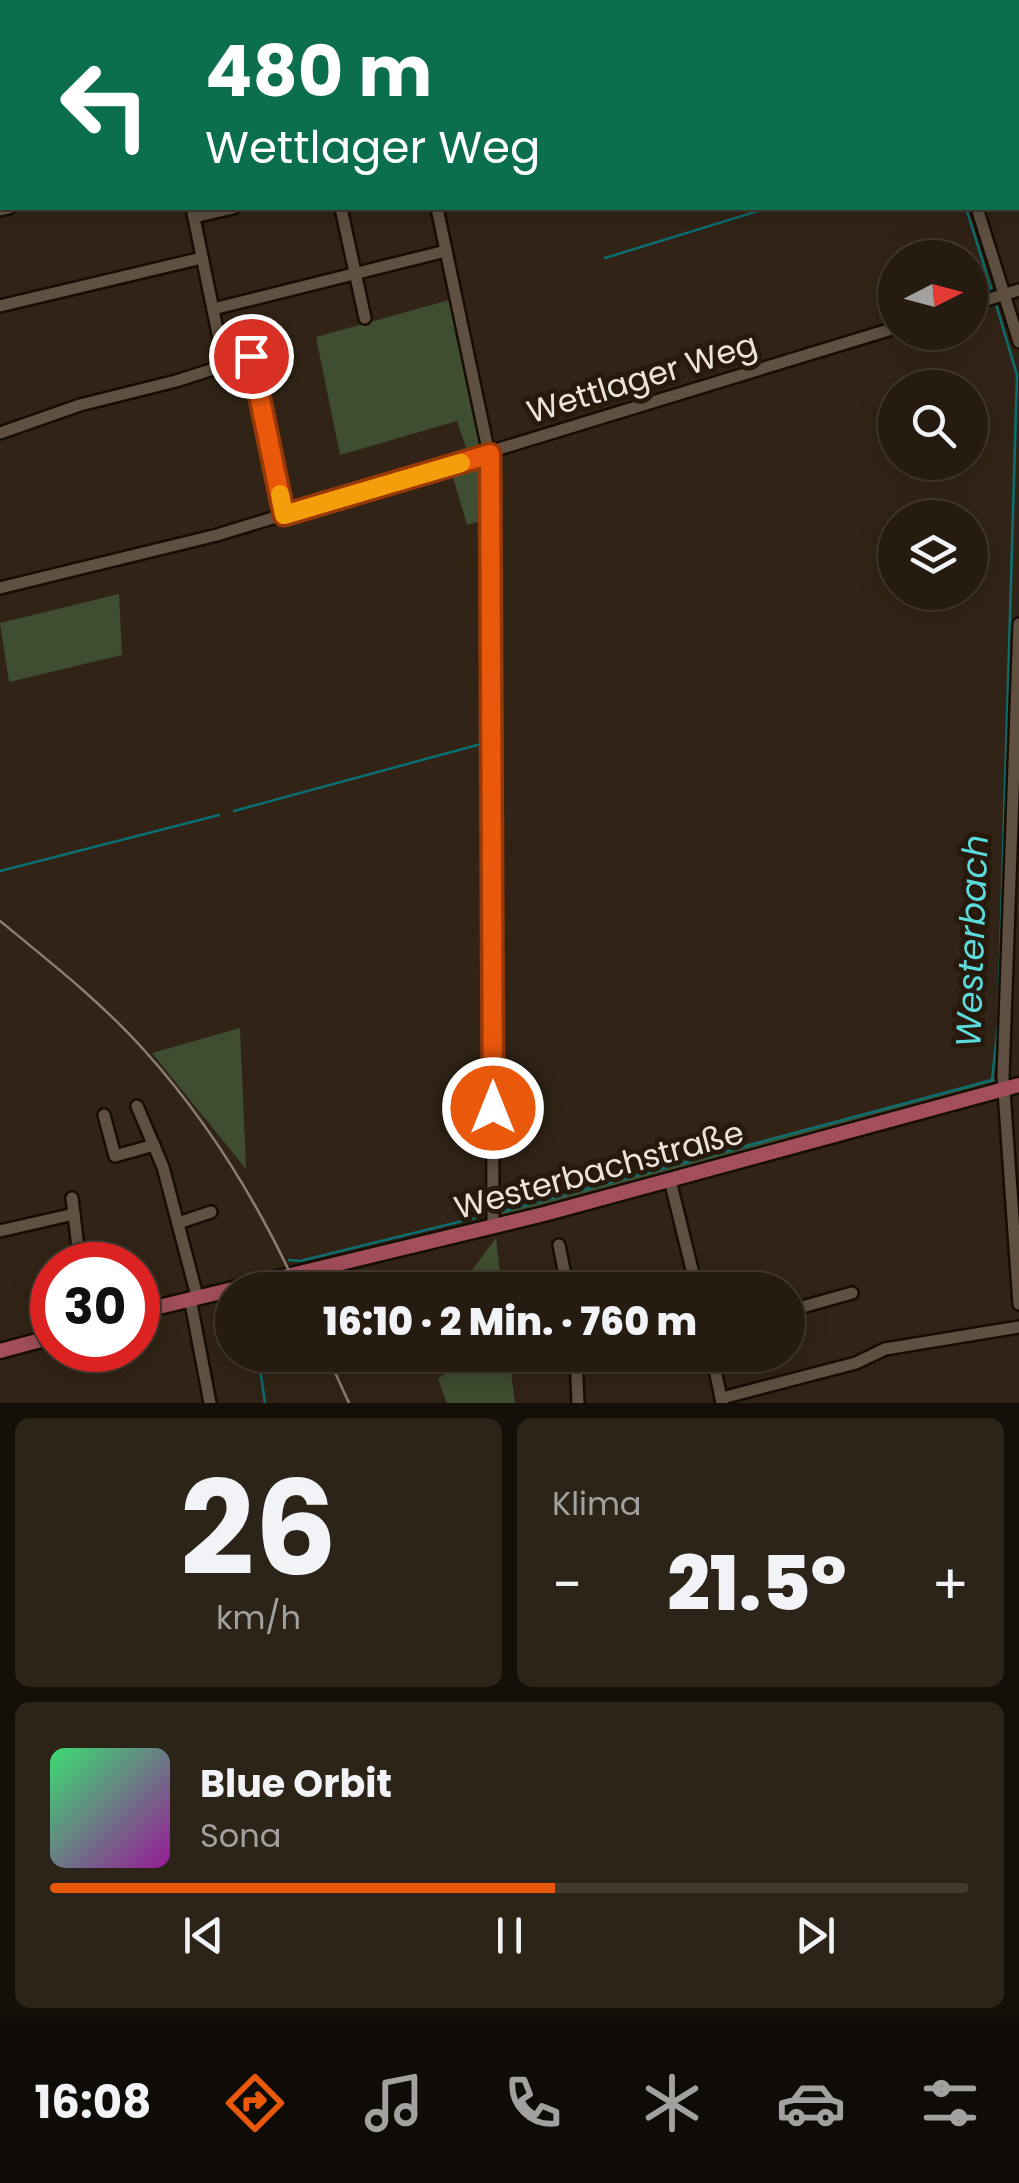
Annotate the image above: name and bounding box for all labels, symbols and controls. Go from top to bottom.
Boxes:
text: 480 m [205,22,432,121]
icon: left [40,40,170,170]
text: Wettlager Weg [205,116,540,179]
north arrow [878,240,988,350]
map controls [878,240,988,610]
pin [209,314,294,399]
street label: Wettlager Weg [521,321,762,434]
icon: arrive [224,329,279,384]
button: search [878,370,988,480]
button: layers [878,500,988,610]
water label: Westerbach [943,834,1000,1048]
position arrow [441,1056,545,1160]
street label: Westerbachstraße [449,1109,749,1230]
speed limit sign: 30 [30,1242,160,1372]
text: 16:10 · 2 Min. · 760 m [323,1295,697,1348]
text: 26 [180,1437,337,1620]
text: Klima [552,1481,642,1526]
text: 21.5° [667,1531,847,1636]
text: − [552,1546,582,1623]
text: + [931,1546,969,1623]
text: km/h [216,1595,301,1640]
text: Blue Orbit [200,1757,392,1810]
text: Sona [200,1813,281,1858]
icon: previous [176,1908,231,1963]
icon: pause [482,1908,537,1963]
icon: next [788,1908,843,1963]
icon: directions [220,2068,290,2138]
icon: music [359,2068,429,2138]
icon: phone [498,2068,568,2138]
icon: climate [637,2068,707,2138]
icon: car [776,2068,846,2138]
icon: filters [915,2068,985,2138]
text: 16:08 [34,2071,151,2134]

